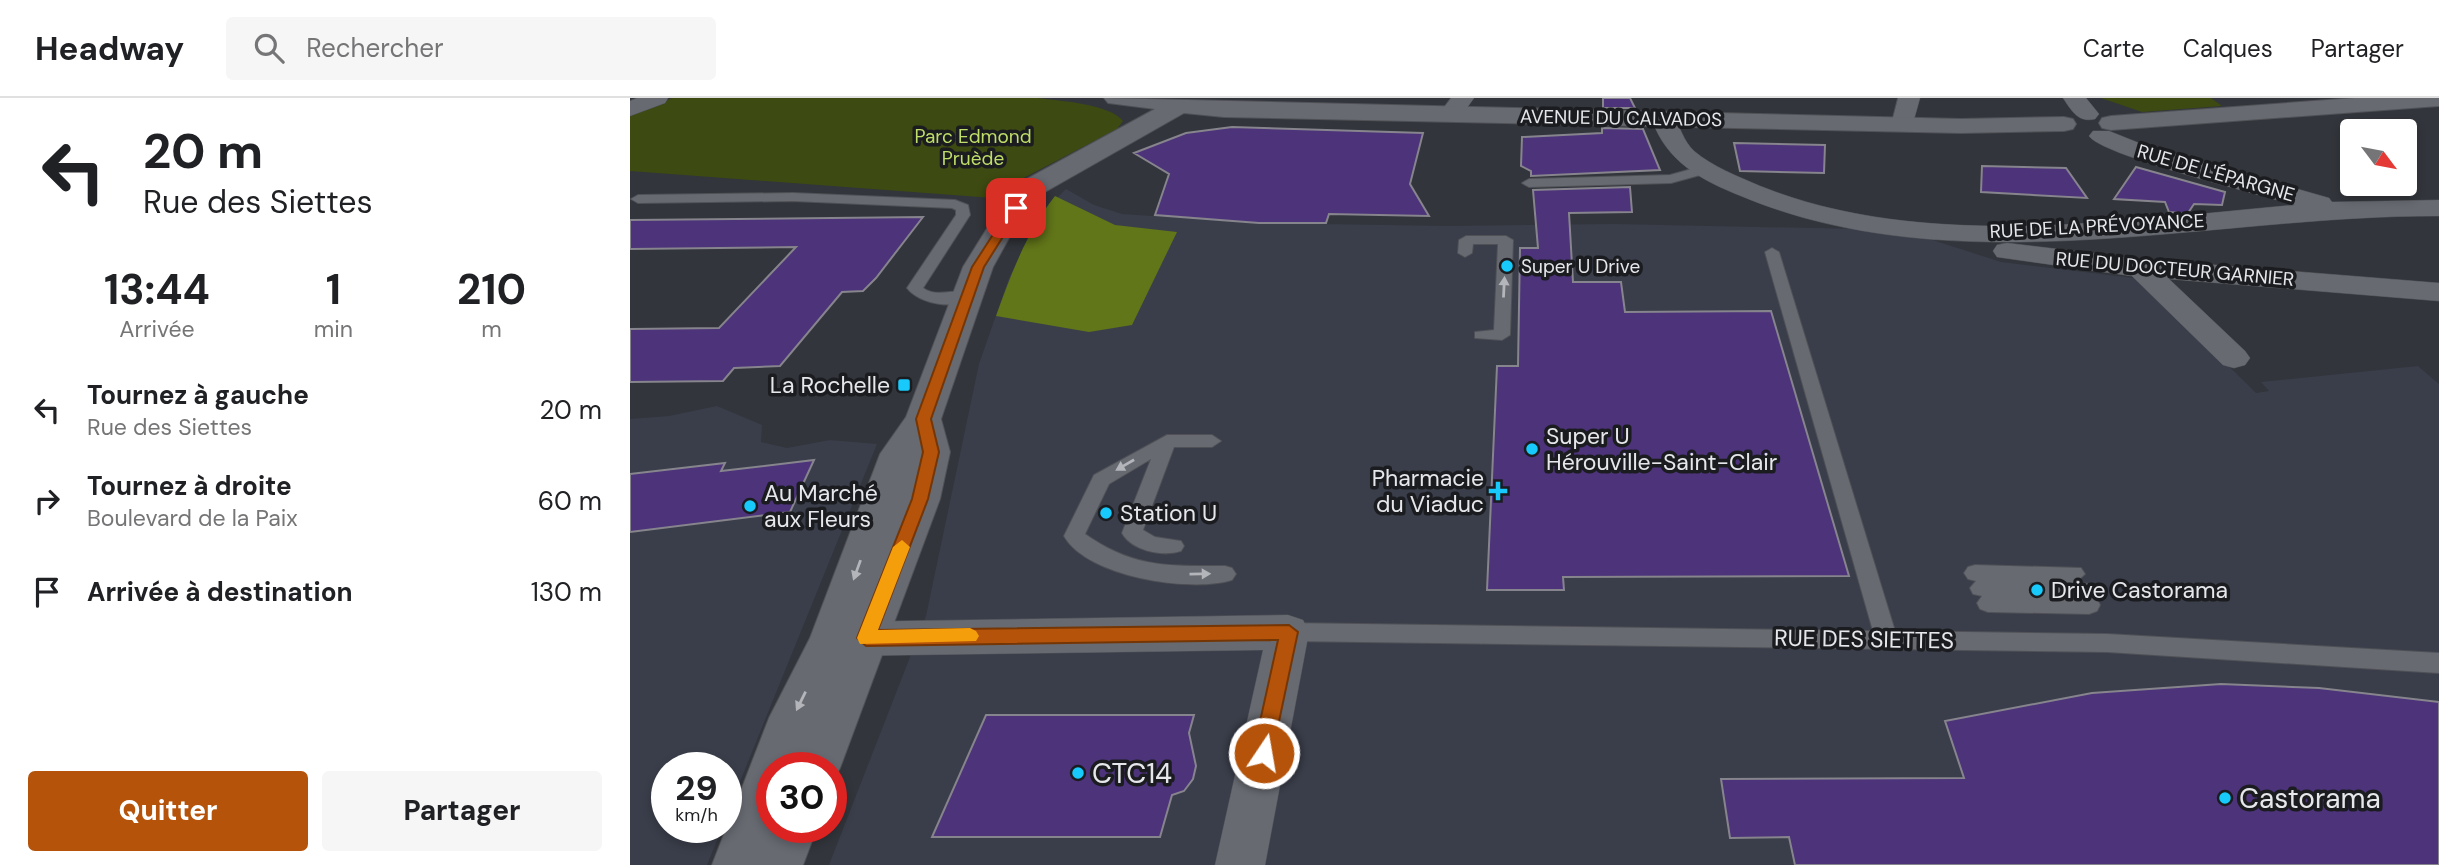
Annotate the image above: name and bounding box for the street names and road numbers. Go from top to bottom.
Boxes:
street label: AVENUE DU CALVADOS [1520,104,1722,132]
street label: RUE DE L'ÉPARGNE [2134,139,2298,207]
street label: RUE DE LA PRÉVOYANCE [1989,208,2205,244]
street label: RUE DU DOCTEUR GARNIER [2055,246,2295,292]
street label: RUE DES SIETTES [1774,622,1954,656]

